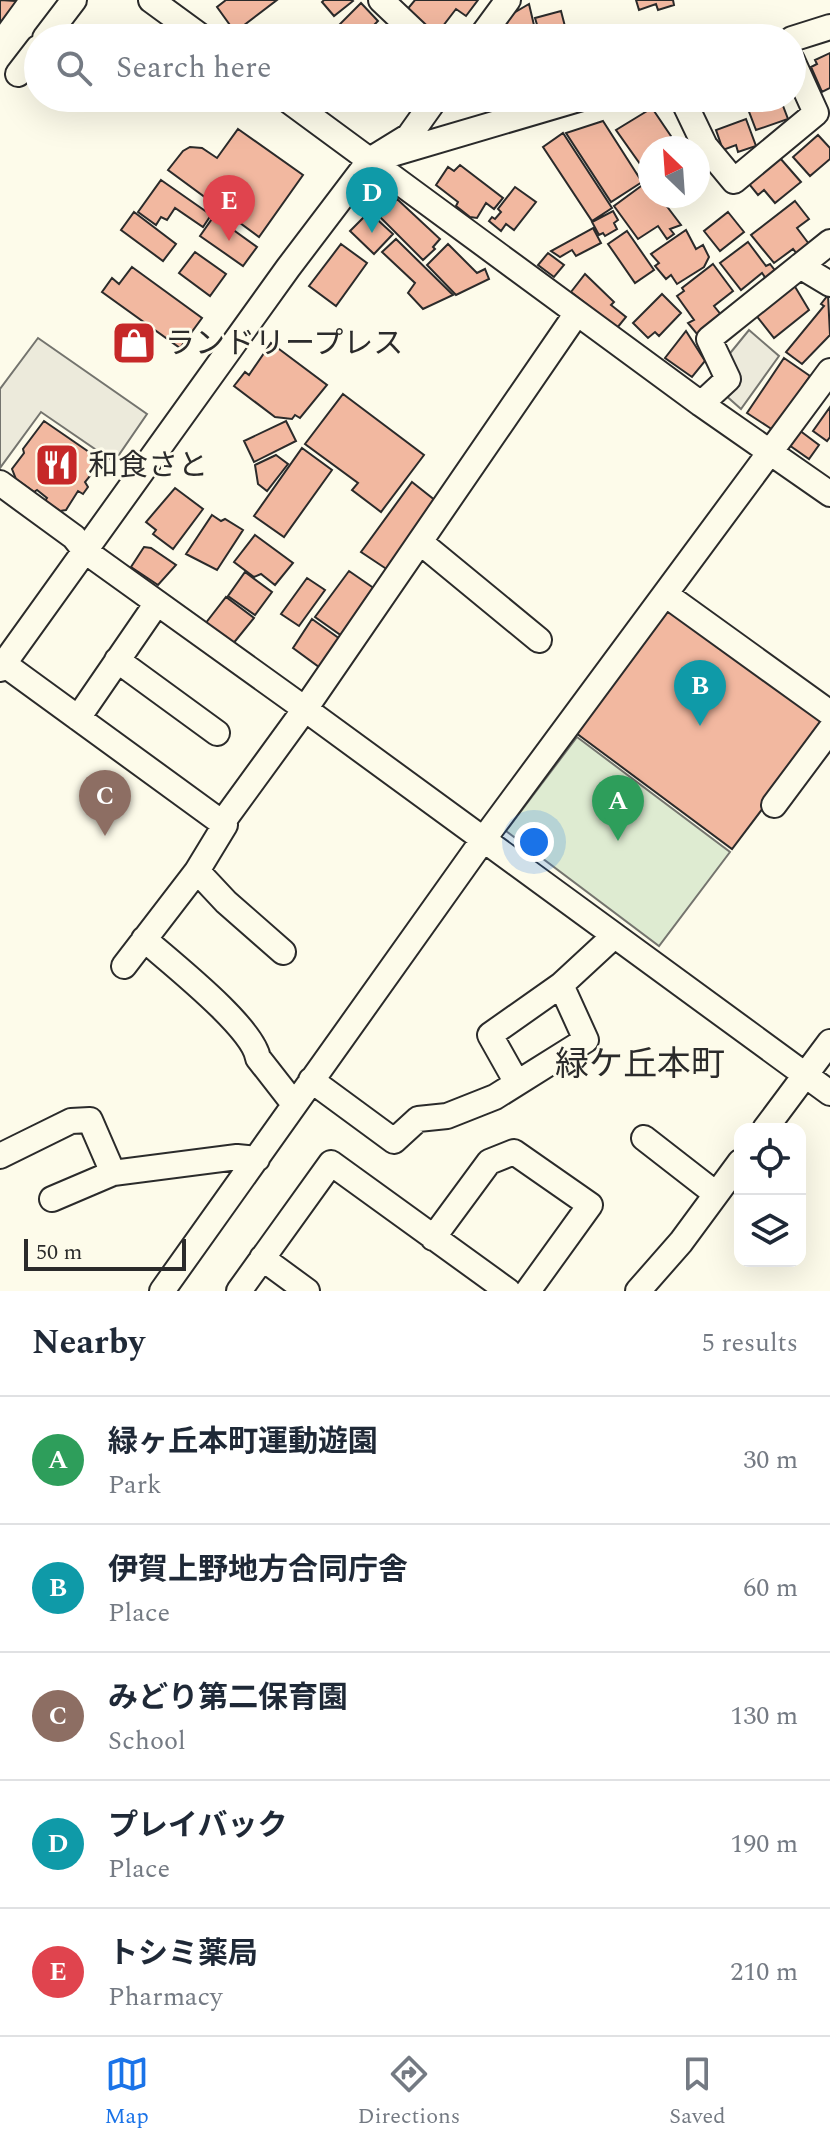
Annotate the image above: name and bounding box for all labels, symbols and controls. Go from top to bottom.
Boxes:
search box [24,24,806,112]
text: Search here [116,45,272,91]
icon: search [52,46,96,90]
north arrow [638,136,710,208]
pin: D [346,167,398,233]
pin: E [203,175,255,241]
shop icon: ランドリープレス [110,319,158,367]
place label: ランドリープレス [165,321,403,367]
restaurant icon: 和食さと [33,441,81,489]
place label: 和食さと [88,443,208,489]
pin: B [674,660,726,726]
pin: C [79,770,131,836]
pin: A [592,775,644,841]
your location [514,822,554,862]
district label: 緑ケ丘本町 [555,1039,725,1091]
map controls [734,1123,806,1267]
button: locate [734,1123,806,1195]
button: layers [734,1195,806,1267]
scale bar [24,1235,186,1271]
text: 50 m [36,1236,82,1269]
text: Nearby [32,1317,145,1369]
text: 5 results [702,1323,798,1363]
text: 緑ヶ丘本町運動遊園 [108,1419,378,1465]
text: A [48,1440,68,1480]
text: 30 m [743,1440,798,1480]
text: Park [108,1465,162,1505]
text: 伊賀上野地方合同庁舎 [108,1547,408,1593]
text: B [49,1568,67,1608]
text: 60 m [743,1568,798,1608]
text: Place [108,1593,170,1633]
text: みどり第二保育園 [108,1675,348,1721]
text: C [49,1696,67,1736]
text: 130 m [730,1696,798,1736]
text: School [108,1721,186,1761]
text: プレイバック [108,1803,287,1849]
text: D [48,1824,68,1864]
text: 190 m [730,1824,798,1864]
text: Place [108,1849,170,1889]
text: トシミ薬局 [108,1931,258,1977]
text: E [49,1952,67,1992]
text: 210 m [730,1952,798,1992]
text: Pharmacy [108,1977,223,2017]
tab: Map [104,2052,149,2133]
tab: Directions [358,2052,460,2133]
tab: Saved [669,2052,726,2133]

